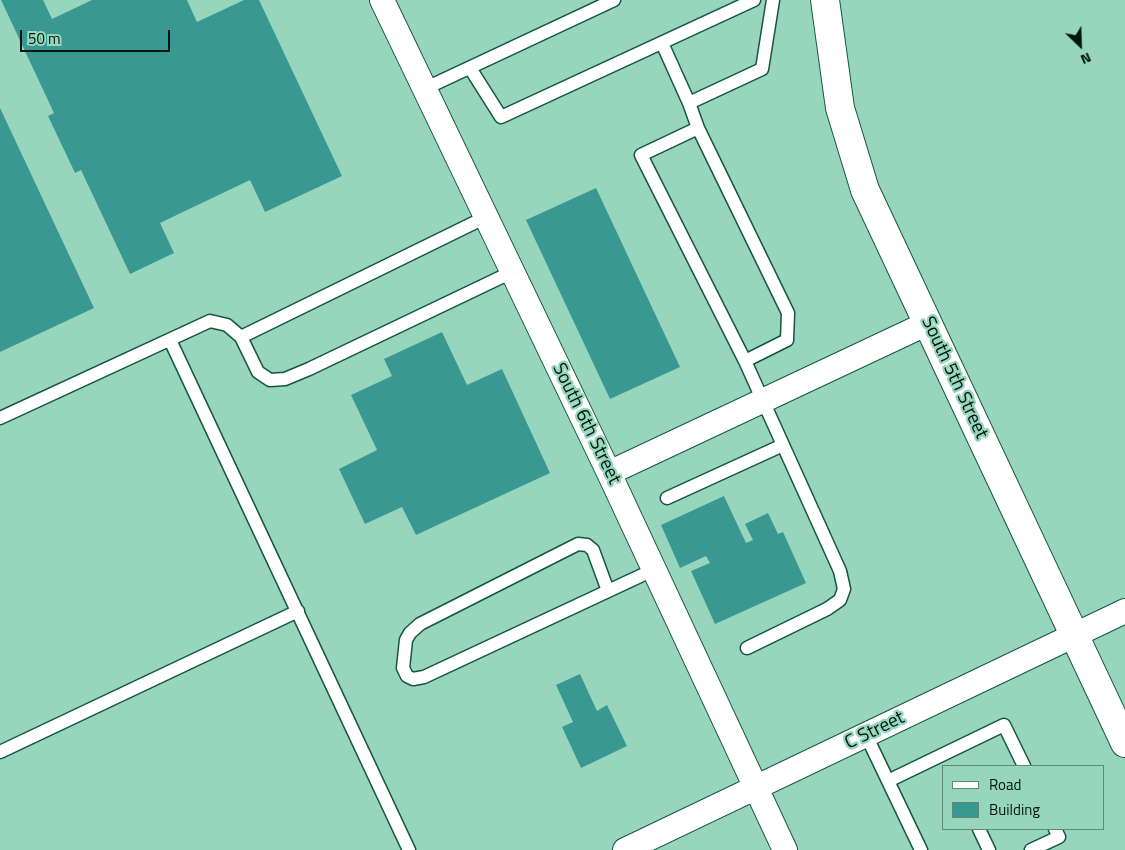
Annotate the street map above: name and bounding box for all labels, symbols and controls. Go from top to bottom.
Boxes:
scale bar [22,20,172,52]
north arrow [1055,20,1105,70]
text: 50 m [28,27,61,50]
text: N [1078,48,1095,71]
street label: South 5th Street [916,313,992,443]
street label: South 6th Street [547,360,625,488]
street label: C Street [841,707,909,755]
legend [942,765,1105,830]
text: Road [989,773,1021,796]
text: Building [989,798,1040,821]

